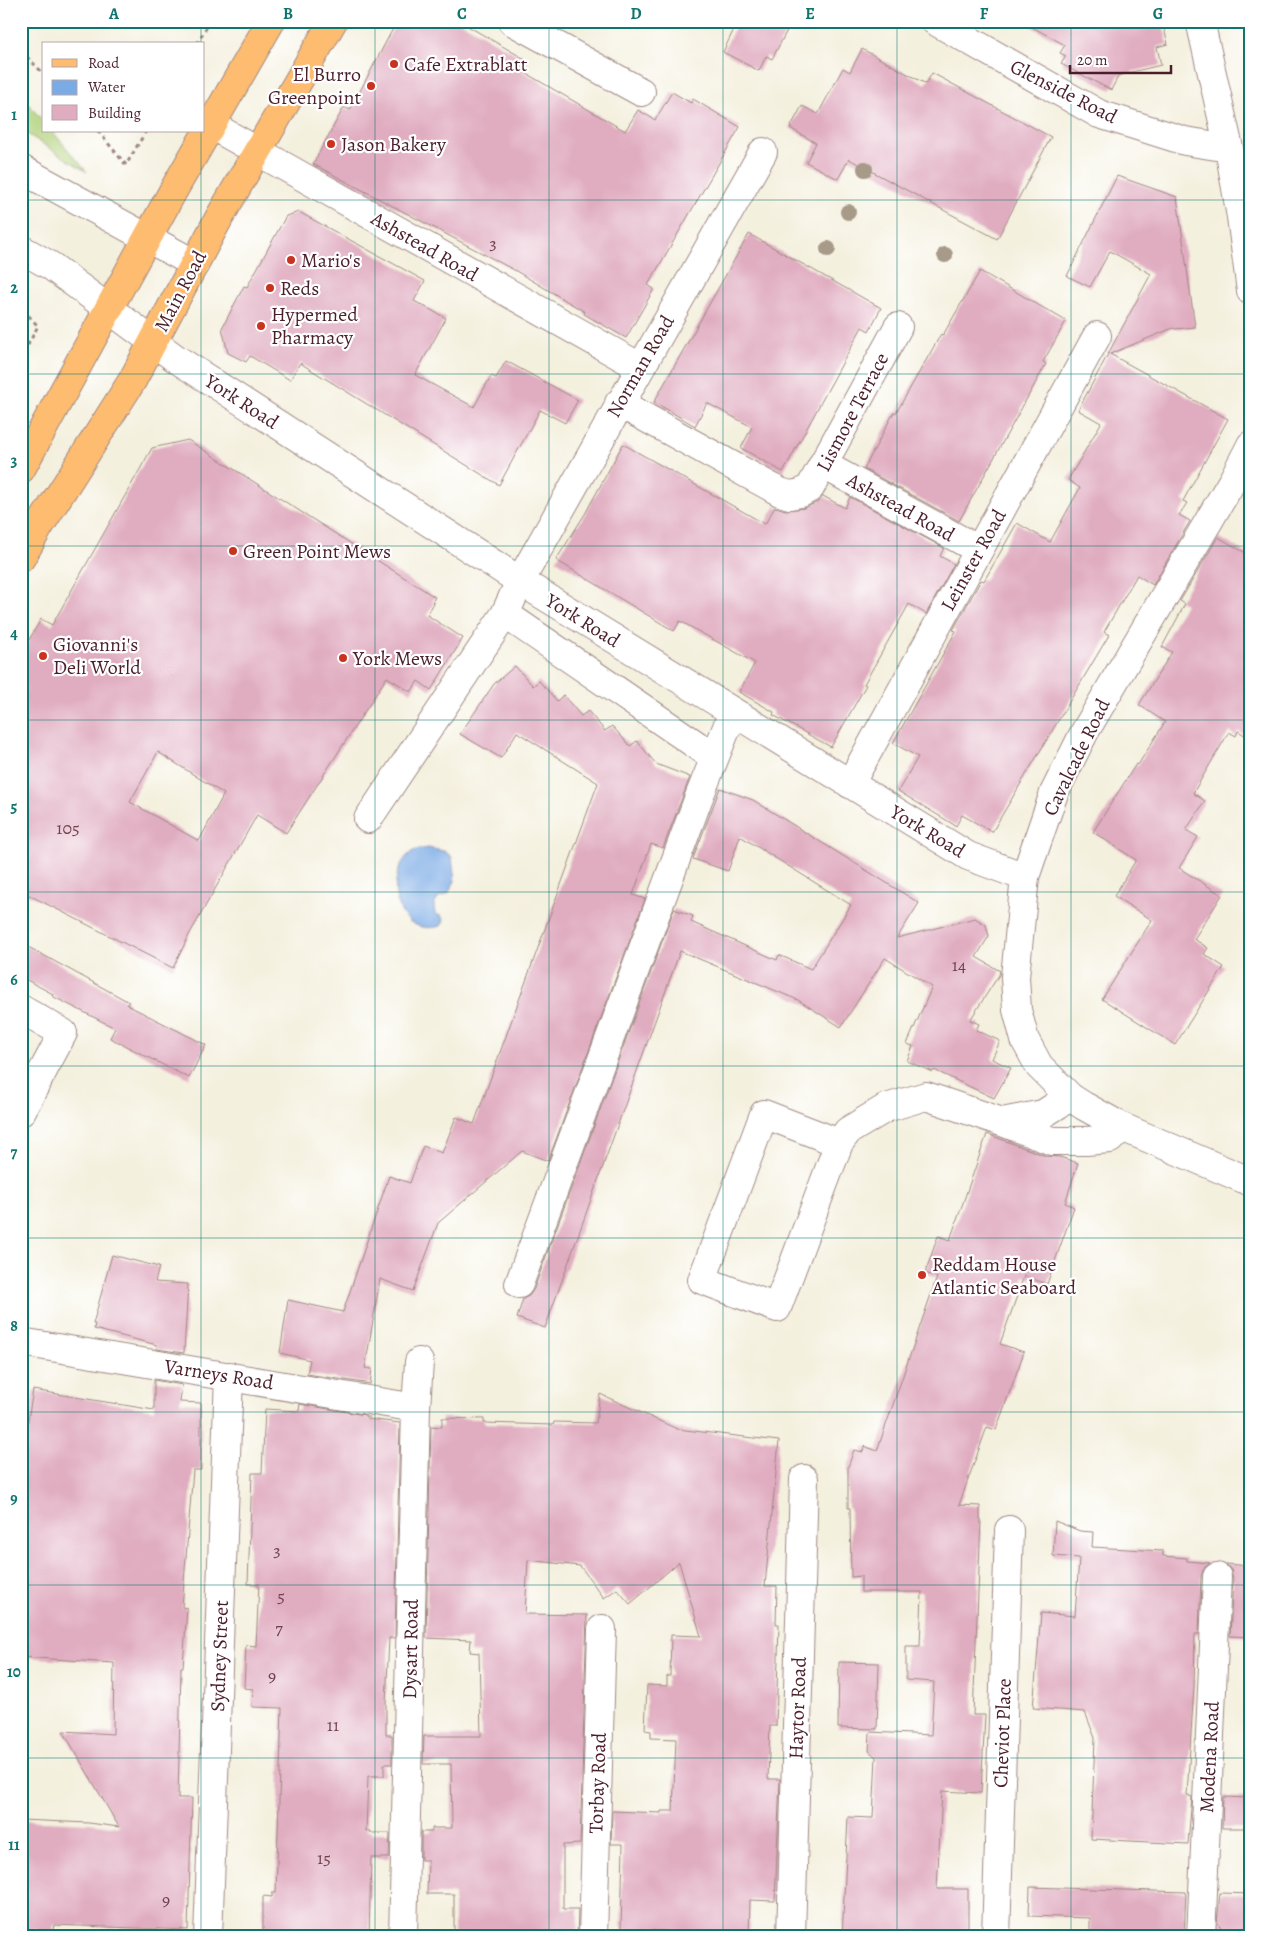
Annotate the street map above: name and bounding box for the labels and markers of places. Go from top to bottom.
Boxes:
place label: Cafe Extrablatt [404,51,528,78]
marker: Cafe Extrablatt [388,58,400,70]
place label: El Burro Greenpoint [268,61,361,111]
marker: El Burro Greenpoint [365,80,377,92]
place label: Jason Bakery [341,131,447,158]
marker: Jason Bakery [325,138,337,150]
place label: Mario's [301,247,361,274]
marker: Mario's [285,254,297,266]
place label: Reds [280,275,319,302]
marker: Reds [264,282,276,294]
place label: Hypermed Pharmacy [271,301,358,351]
marker: Hypermed Pharmacy [255,320,267,332]
place label: Green Point Mews [243,538,391,565]
marker: Green Point Mews [227,545,239,557]
place label: Giovanni's Deli World [53,631,141,681]
place label: York Mews [352,645,442,672]
marker: Giovanni's Deli World [37,650,49,662]
marker: York Mews [337,652,349,664]
place label: Reddam House Atlantic Seaboard [931,1251,1076,1301]
marker: Reddam House Atlantic Seaboard [916,1269,928,1281]

